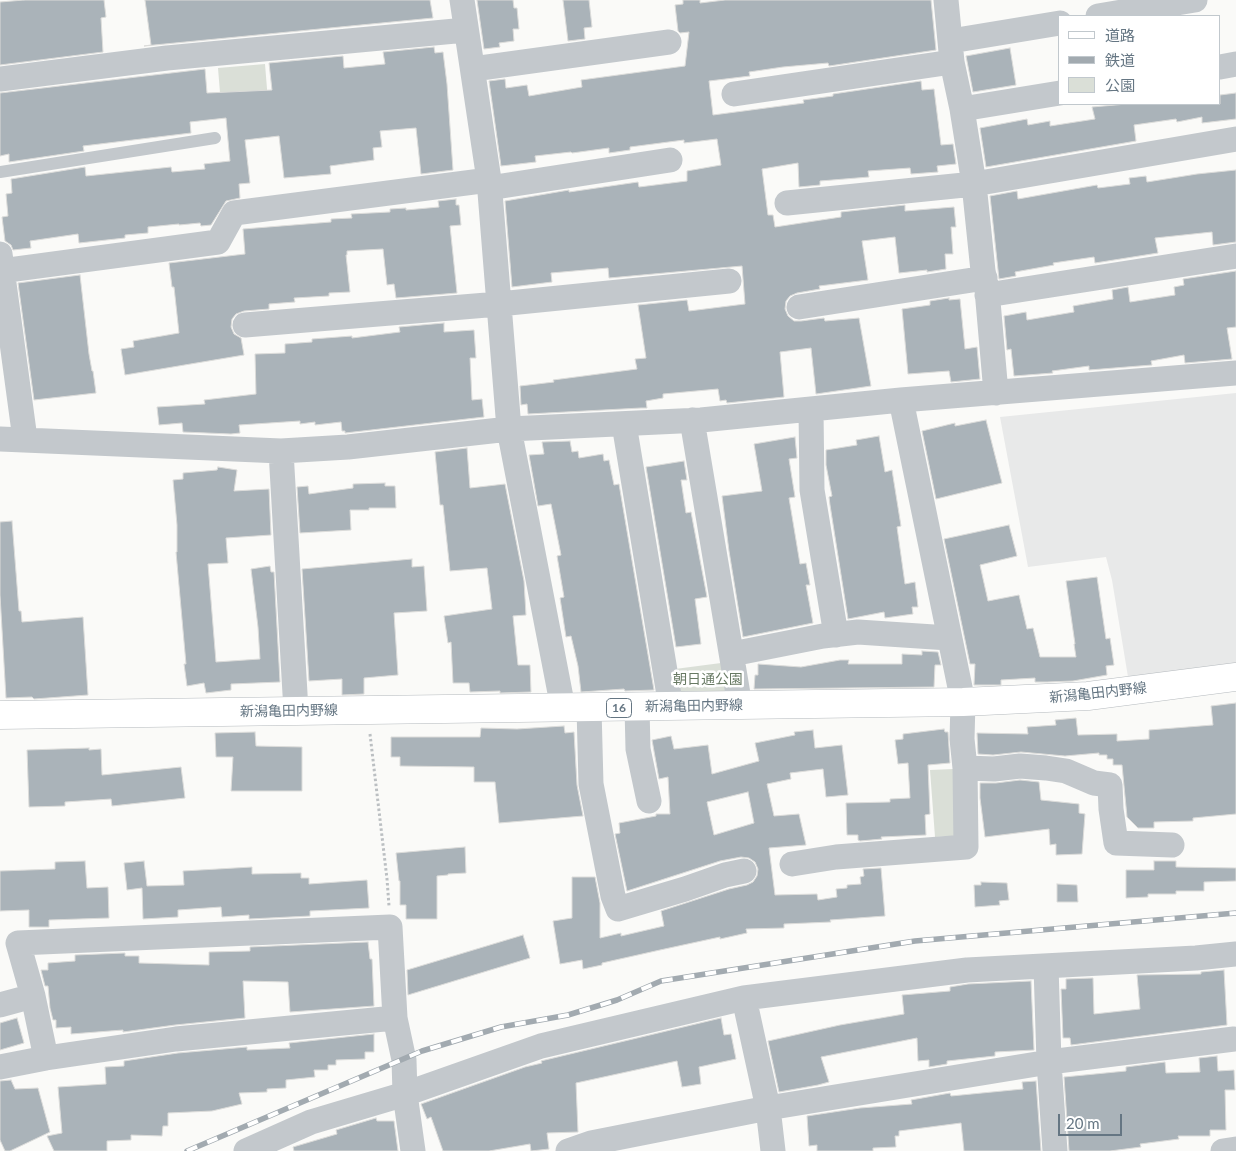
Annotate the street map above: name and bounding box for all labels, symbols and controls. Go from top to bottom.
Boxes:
legend [1058,15,1221,105]
text: 道路 [1105,26,1135,44]
text: 鉄道 [1105,51,1135,69]
text: 公園 [1105,76,1135,94]
park label: 朝日通公園 [673,671,743,687]
street label: 新潟亀田内野線 [1048,680,1148,706]
street label: 新潟亀田内野線 [645,697,743,715]
road number: 16 [606,698,632,718]
street label: 新潟亀田内野線 [240,702,338,720]
scale bar [1061,1104,1125,1136]
text: 20 m [1066,1114,1100,1132]

